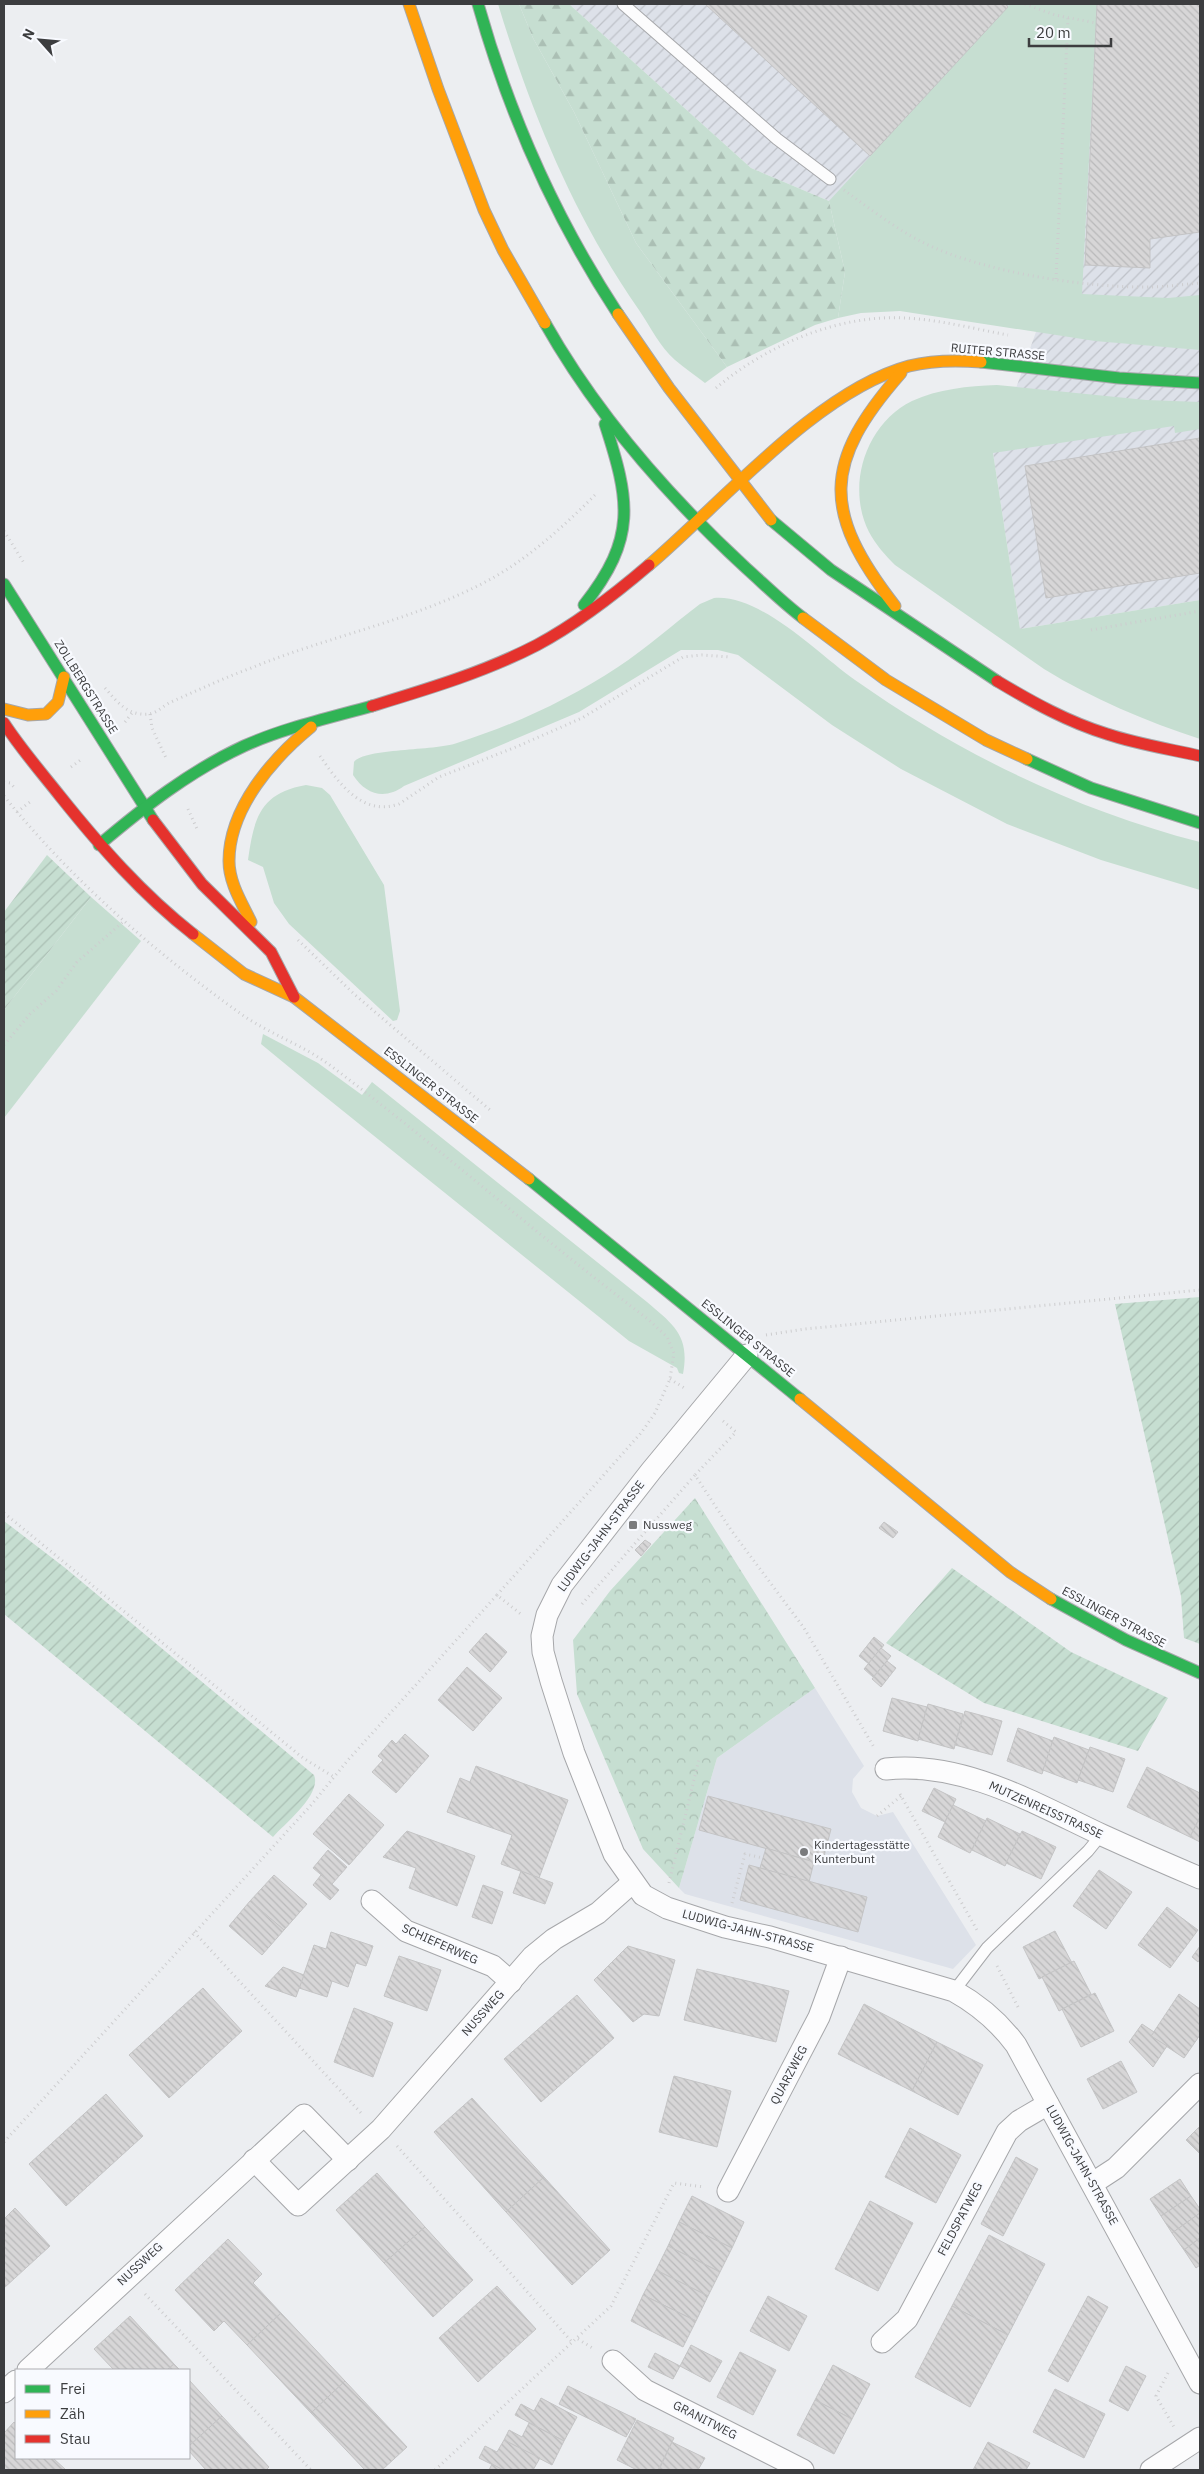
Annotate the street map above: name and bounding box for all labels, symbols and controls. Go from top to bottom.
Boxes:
north arrow [15,15,65,65]
scale bar [1029,15,1112,47]
text: 20 m [1036,23,1071,42]
text: N [18,25,39,43]
street label: RUITER STRASSE [950,340,1046,363]
street label: ZOLLBERGSTRASSE [51,637,121,736]
street label: ESSLINGER STRASSE [381,1043,482,1126]
street label: ESSLINGER STRASSE [699,1295,798,1380]
street label: LUDWIG-JAHN-STRASSE [554,1477,647,1594]
place label: Nussweg [643,1517,693,1532]
marker: Nussweg [627,1519,639,1531]
street label: ESSLINGER STRASSE [1060,1583,1169,1650]
street label: MUTZENREISSTRASSE [987,1778,1106,1841]
place label: Kindertagesstätte Kunterbunt [814,1837,910,1866]
marker: Kindertagesstätte Kunterbunt [798,1846,810,1858]
street label: LUDWIG-JAHN-STRASSE [681,1906,815,1955]
street label: SCHIEFERWEG [400,1920,481,1967]
street label: NUSSWEG [458,1987,507,2039]
street label: QUARZWEG [767,2043,810,2107]
street label: LUDWIG-JAHN-STRASSE [1043,2102,1122,2228]
street label: FELDSPATWEG [934,2179,985,2258]
street label: NUSSWEG [114,2239,165,2288]
legend [15,2369,190,2459]
text: Frei [60,2379,86,2398]
street label: GRANITWEG [671,2397,740,2442]
text: Zäh [60,2404,85,2423]
text: Stau [60,2429,91,2448]

